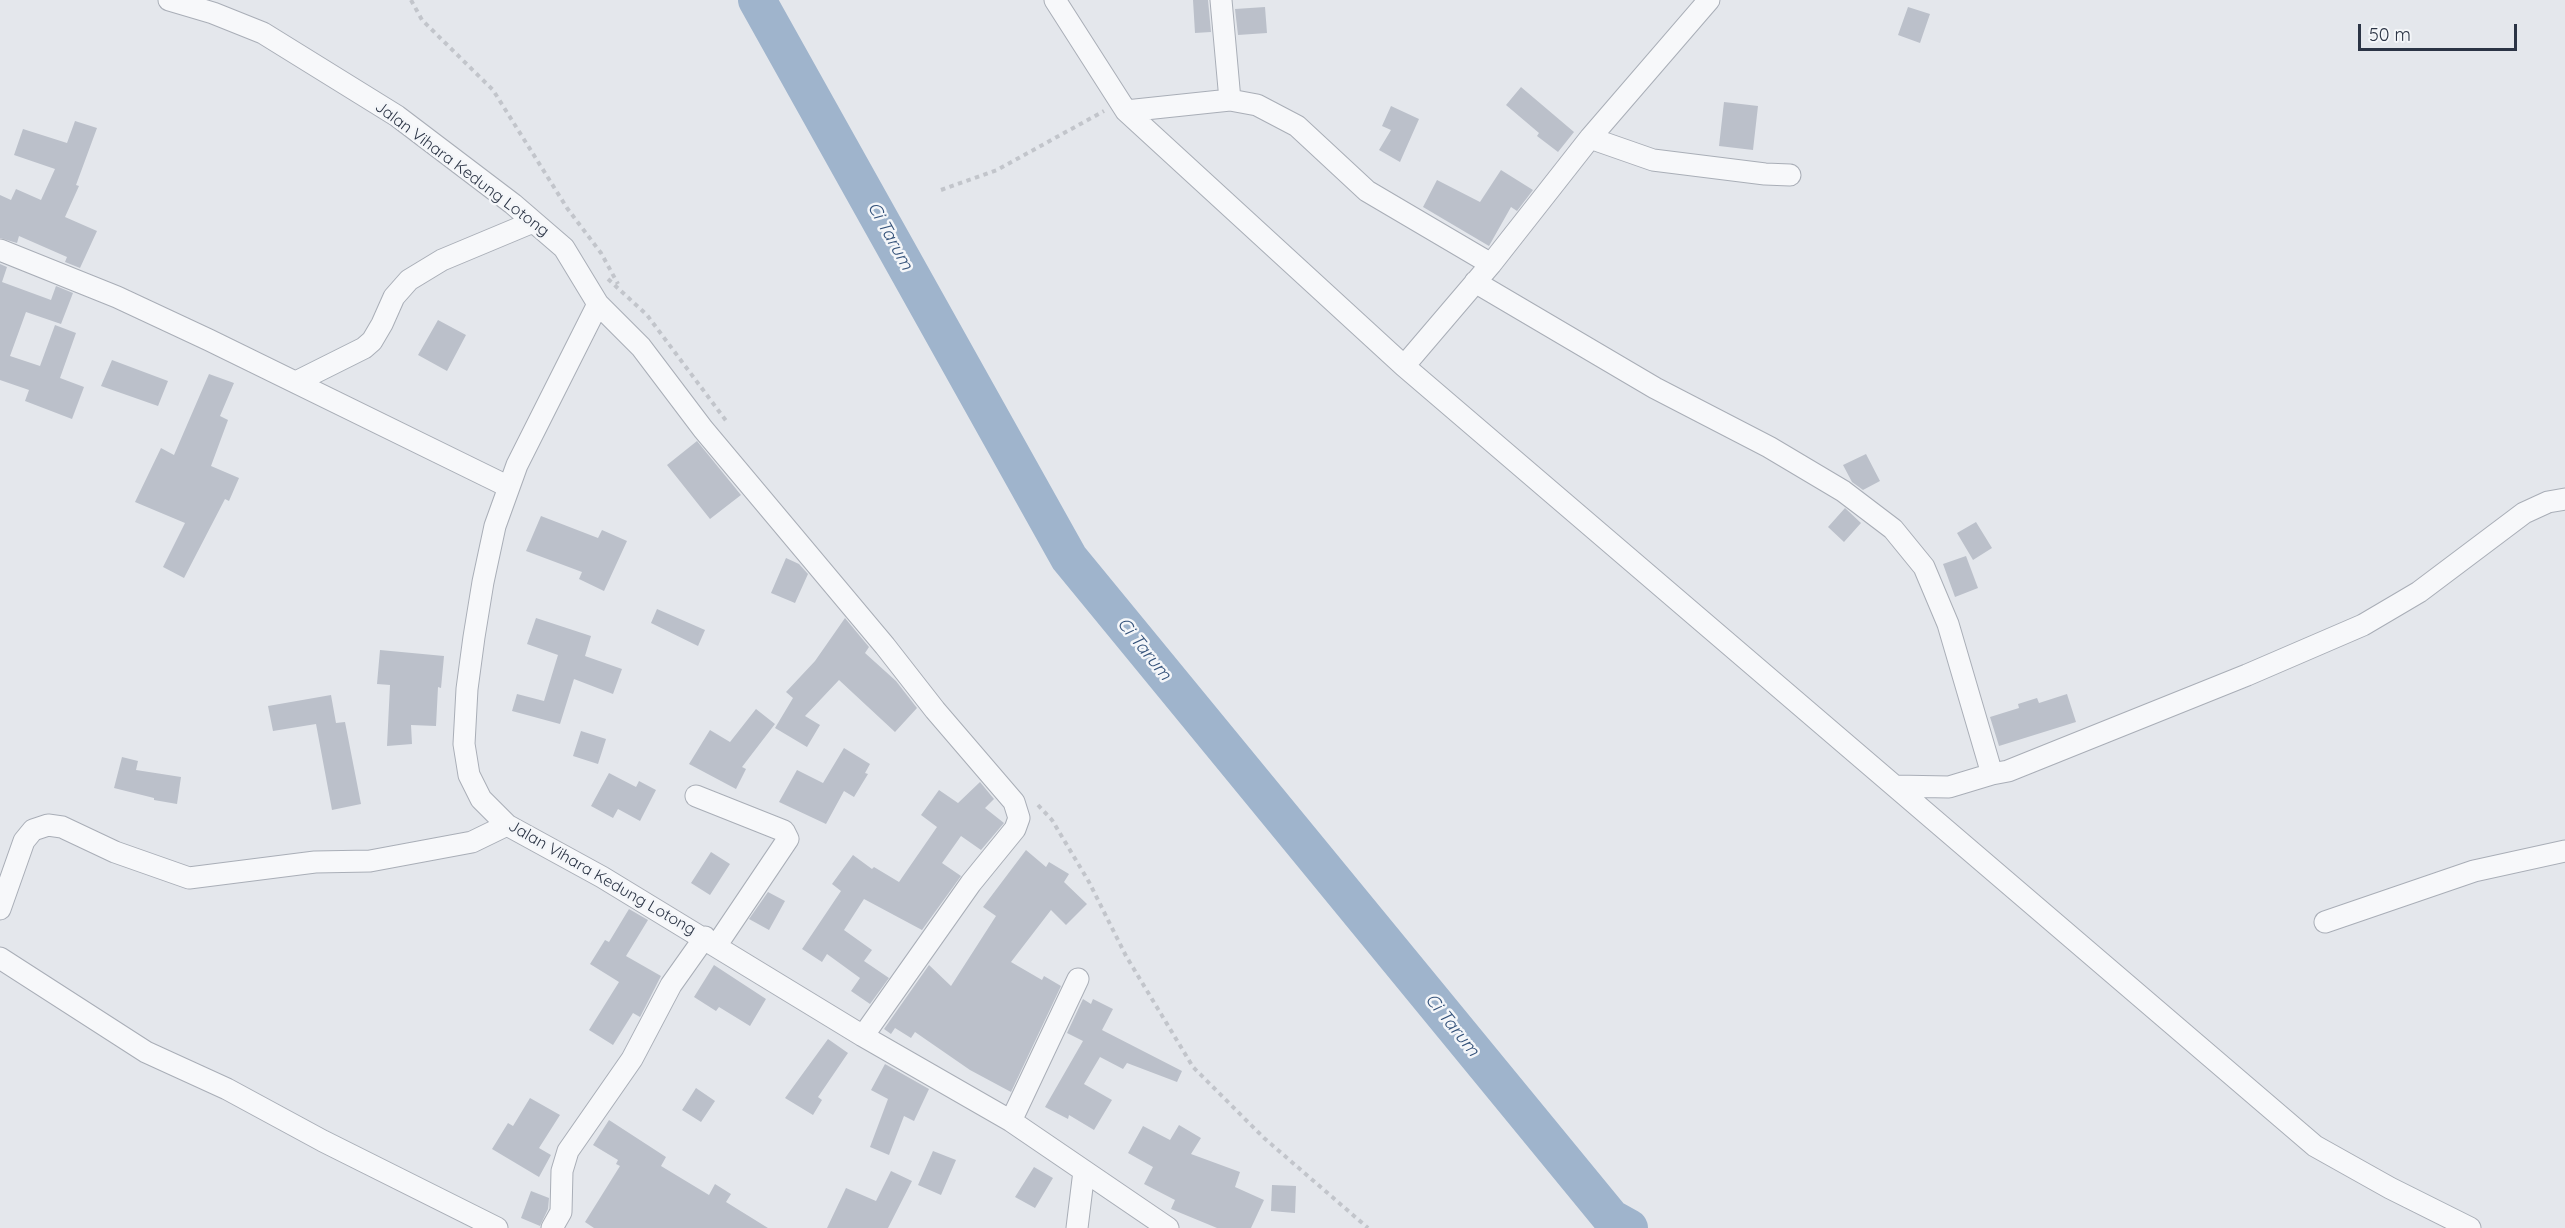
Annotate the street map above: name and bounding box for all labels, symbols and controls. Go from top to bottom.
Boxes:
scale bar [2361,12,2520,50]
text: 50 m [2369,23,2411,46]
street label: Jalan Vihara Kedung Lotong [371,97,553,241]
water label: Ci Tarum [863,198,917,274]
water label: Ci Tarum [1112,613,1176,685]
street label: Jalan Vihara Kedung Lotong [505,816,699,940]
water label: Ci Tarum [1420,989,1484,1061]

